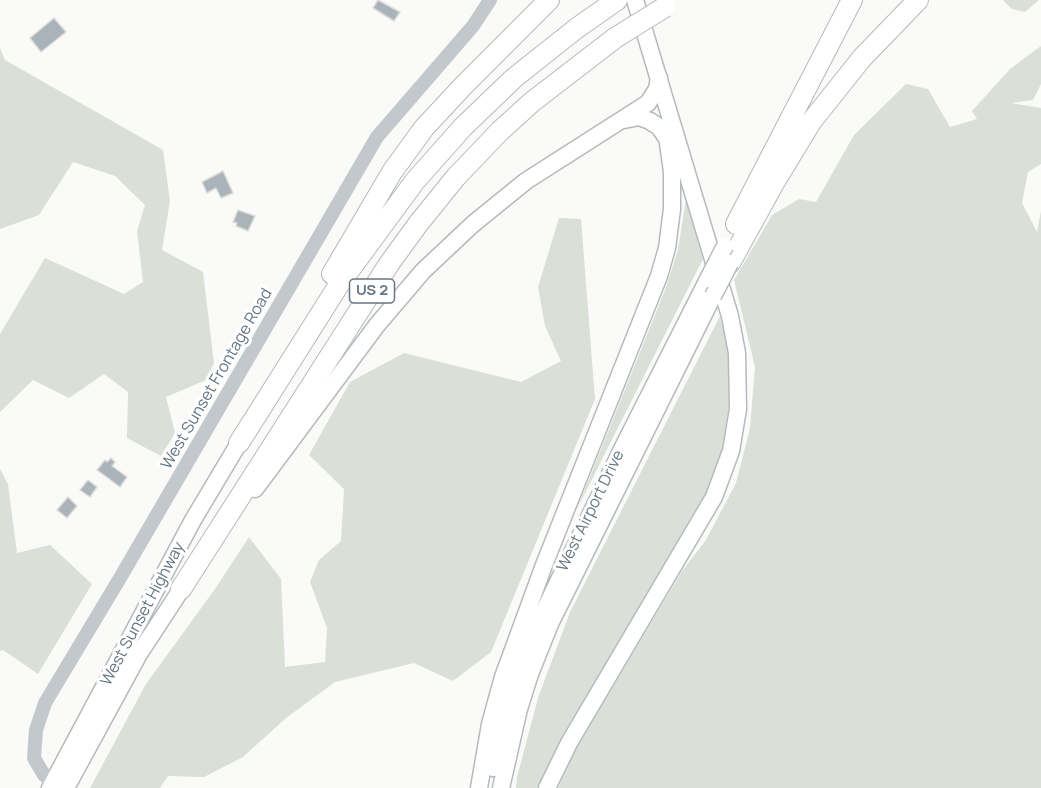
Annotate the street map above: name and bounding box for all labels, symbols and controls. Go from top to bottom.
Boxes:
road number: US 2 [350,279,394,303]
street label: West Sunset Frontage Road [157,285,277,473]
street label: West Airport Drive [553,447,629,575]
street label: West Sunset Highway [97,539,189,689]

